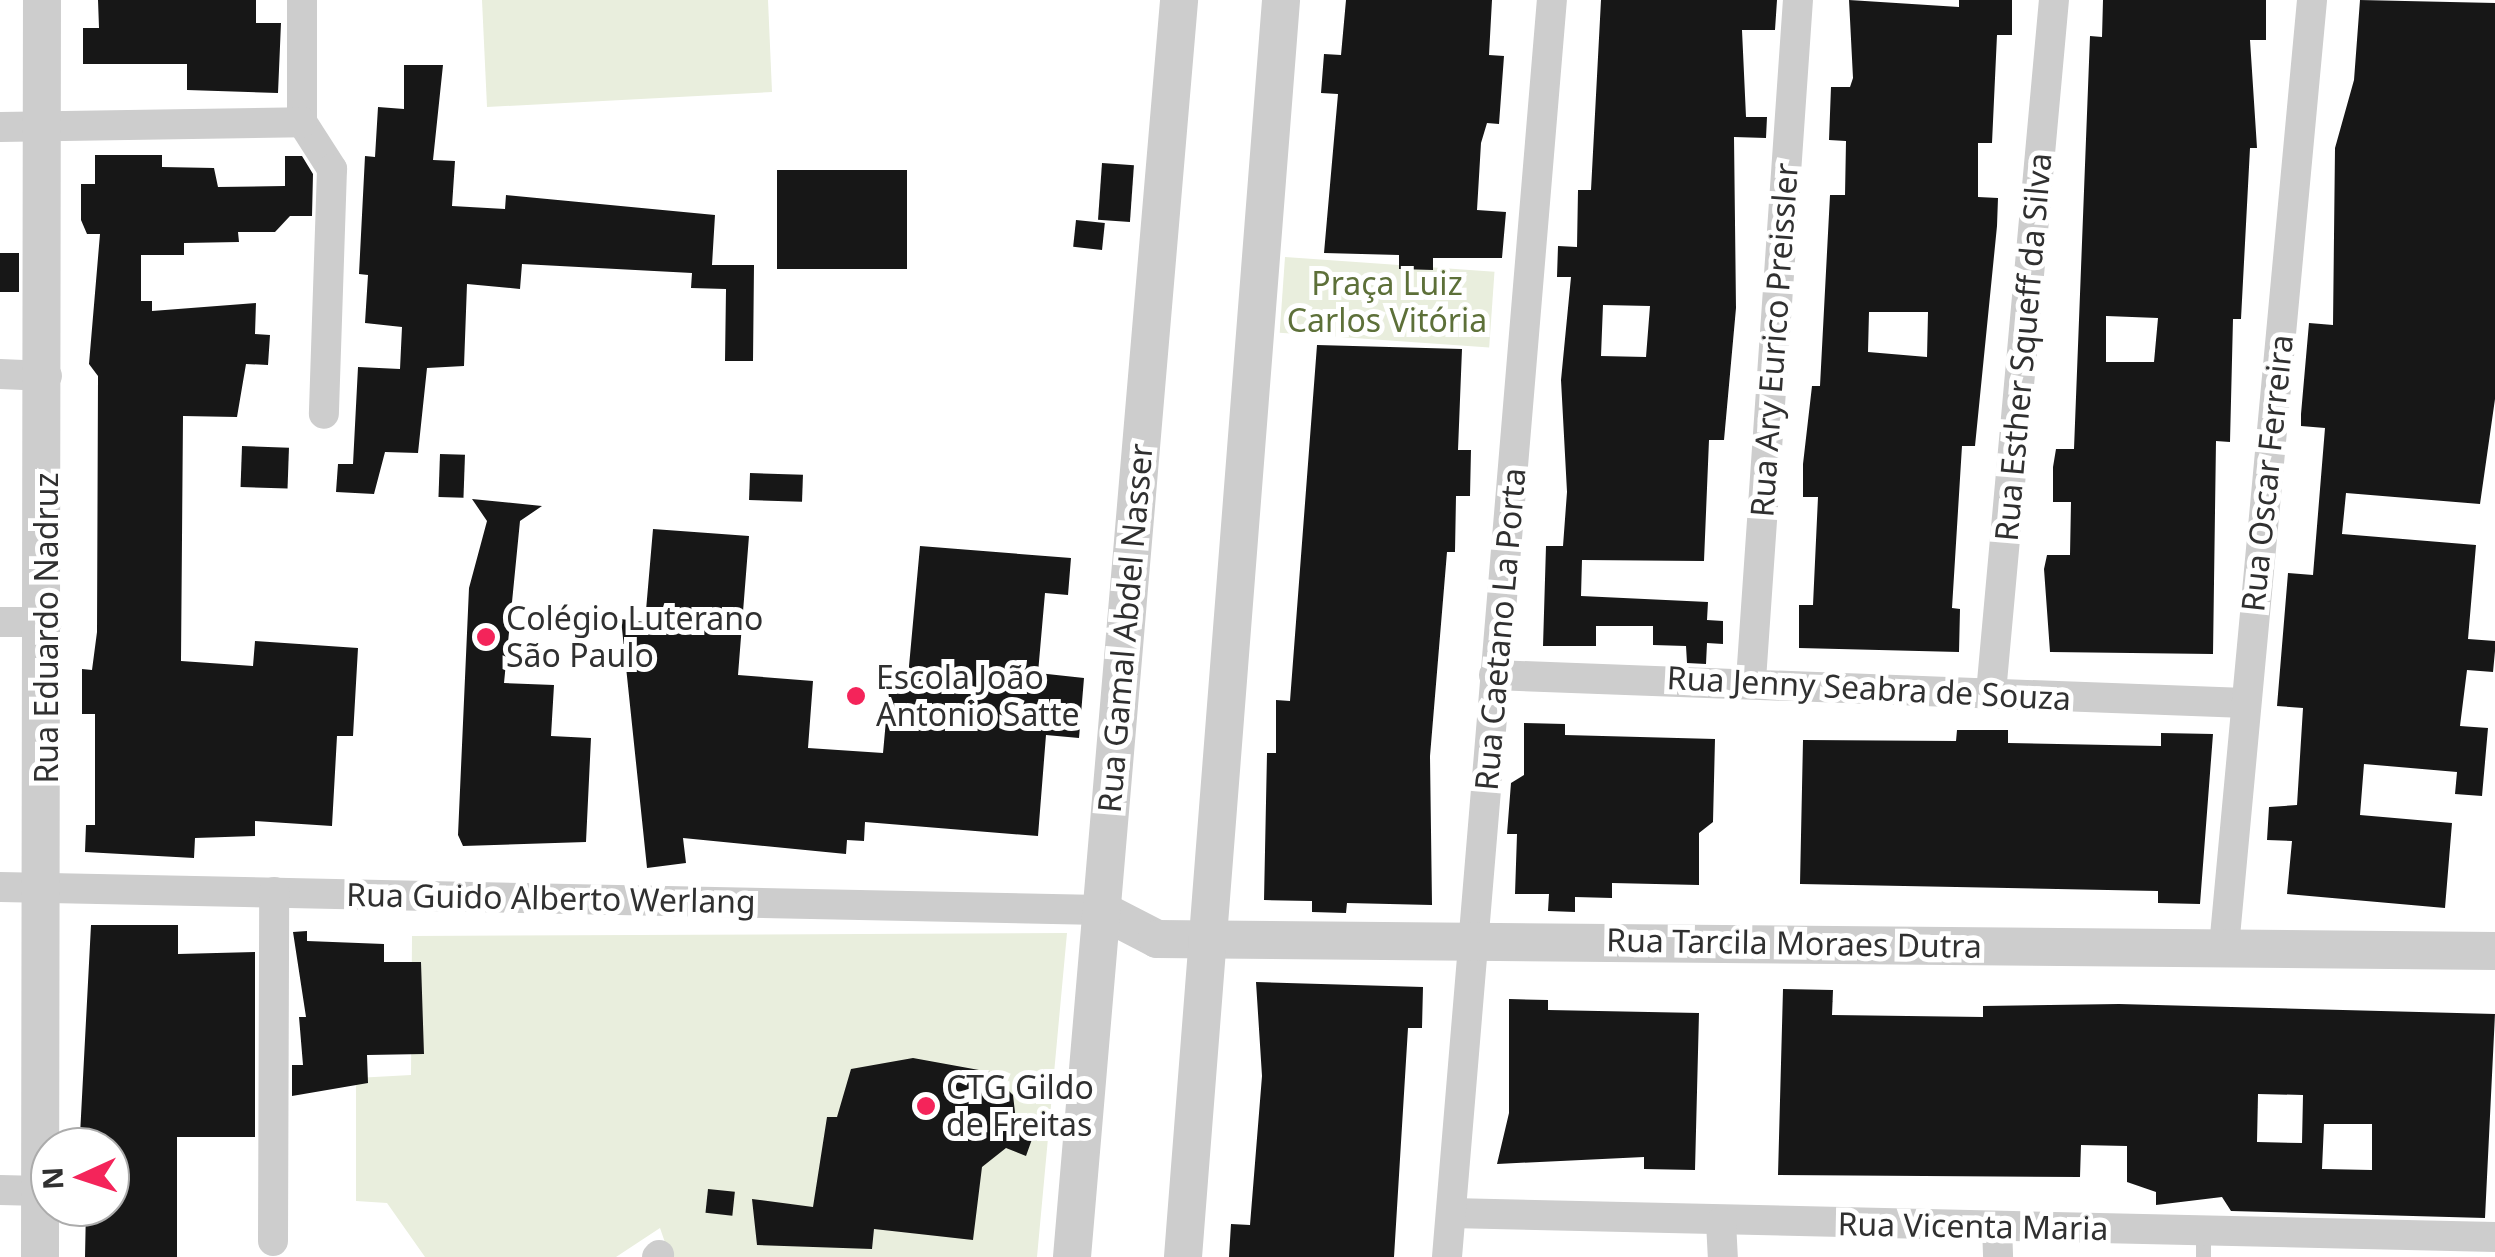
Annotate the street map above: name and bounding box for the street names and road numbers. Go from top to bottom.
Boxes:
street label: Rua Esther Squeff da Silva [1987,151,2059,543]
street label: Rua Ary Eurico Preissler [1742,162,1806,518]
street label: Rua Oscar Ferreira [2233,333,2301,613]
street label: Rua Gamal Abdel Nasser [1090,442,1160,814]
street label: Rua Caetano La Porta [1467,466,1533,792]
street label: Rua Eduardo Nadruz [27,472,65,784]
street label: Rua Jenny Seabra de Souza [1666,658,2072,718]
street label: Rua Guido Alberto Werlang [346,875,756,921]
street label: Rua Tarcila Moraes Dutra [1606,921,1982,965]
street label: Rua Vicenta Maria [1837,1204,2109,1248]

